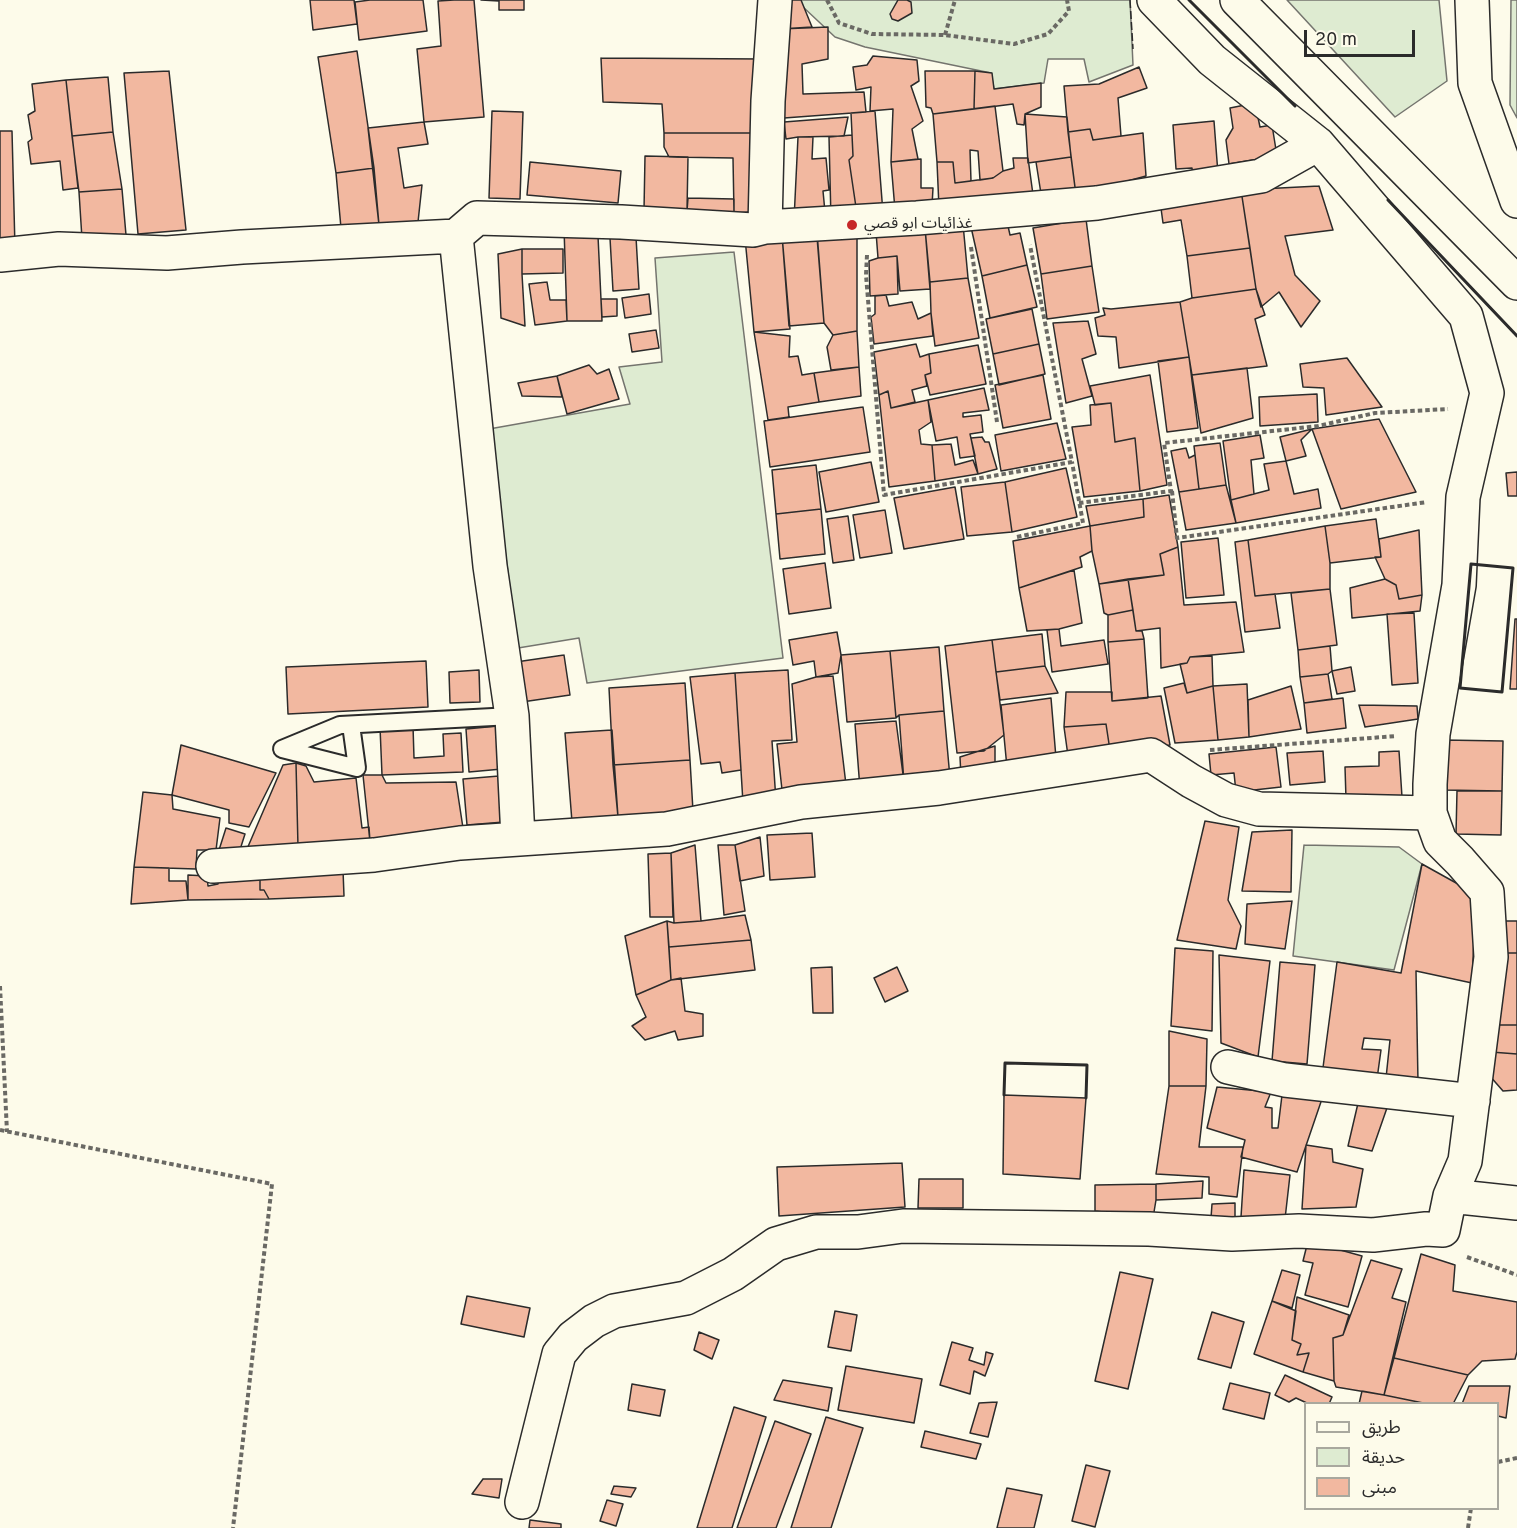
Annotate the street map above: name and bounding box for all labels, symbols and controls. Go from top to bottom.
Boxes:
scale bar [1307,18,1418,56]
text: 20 m [1315,29,1357,52]
place label: غذائيات ابو قصي [864,215,972,235]
marker: غذائيات ابو قصي [845,218,859,232]
legend [1304,1402,1499,1510]
text: طريق [1362,1417,1401,1440]
text: حديقة [1362,1447,1405,1470]
text: مبنى [1362,1477,1397,1500]

